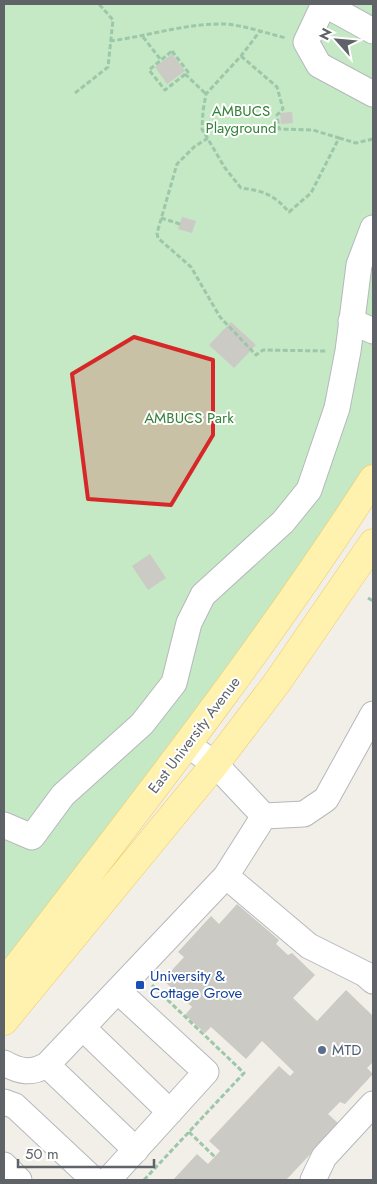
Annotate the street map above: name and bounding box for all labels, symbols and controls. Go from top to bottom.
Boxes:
north arrow [312,15,362,65]
text: N [314,25,337,44]
park label: AMBUCS Playground [205,100,277,139]
park label: AMBUCS Park [144,407,234,429]
street label: East University Avenue [143,672,245,798]
place label: University & Cottage Grove [150,965,243,1004]
marker: University & Cottage Grove [134,979,146,991]
place label: MTD [332,1039,361,1061]
marker: MTD [316,1044,328,1056]
scale bar [18,1136,154,1168]
text: 50 m [25,1143,59,1165]

